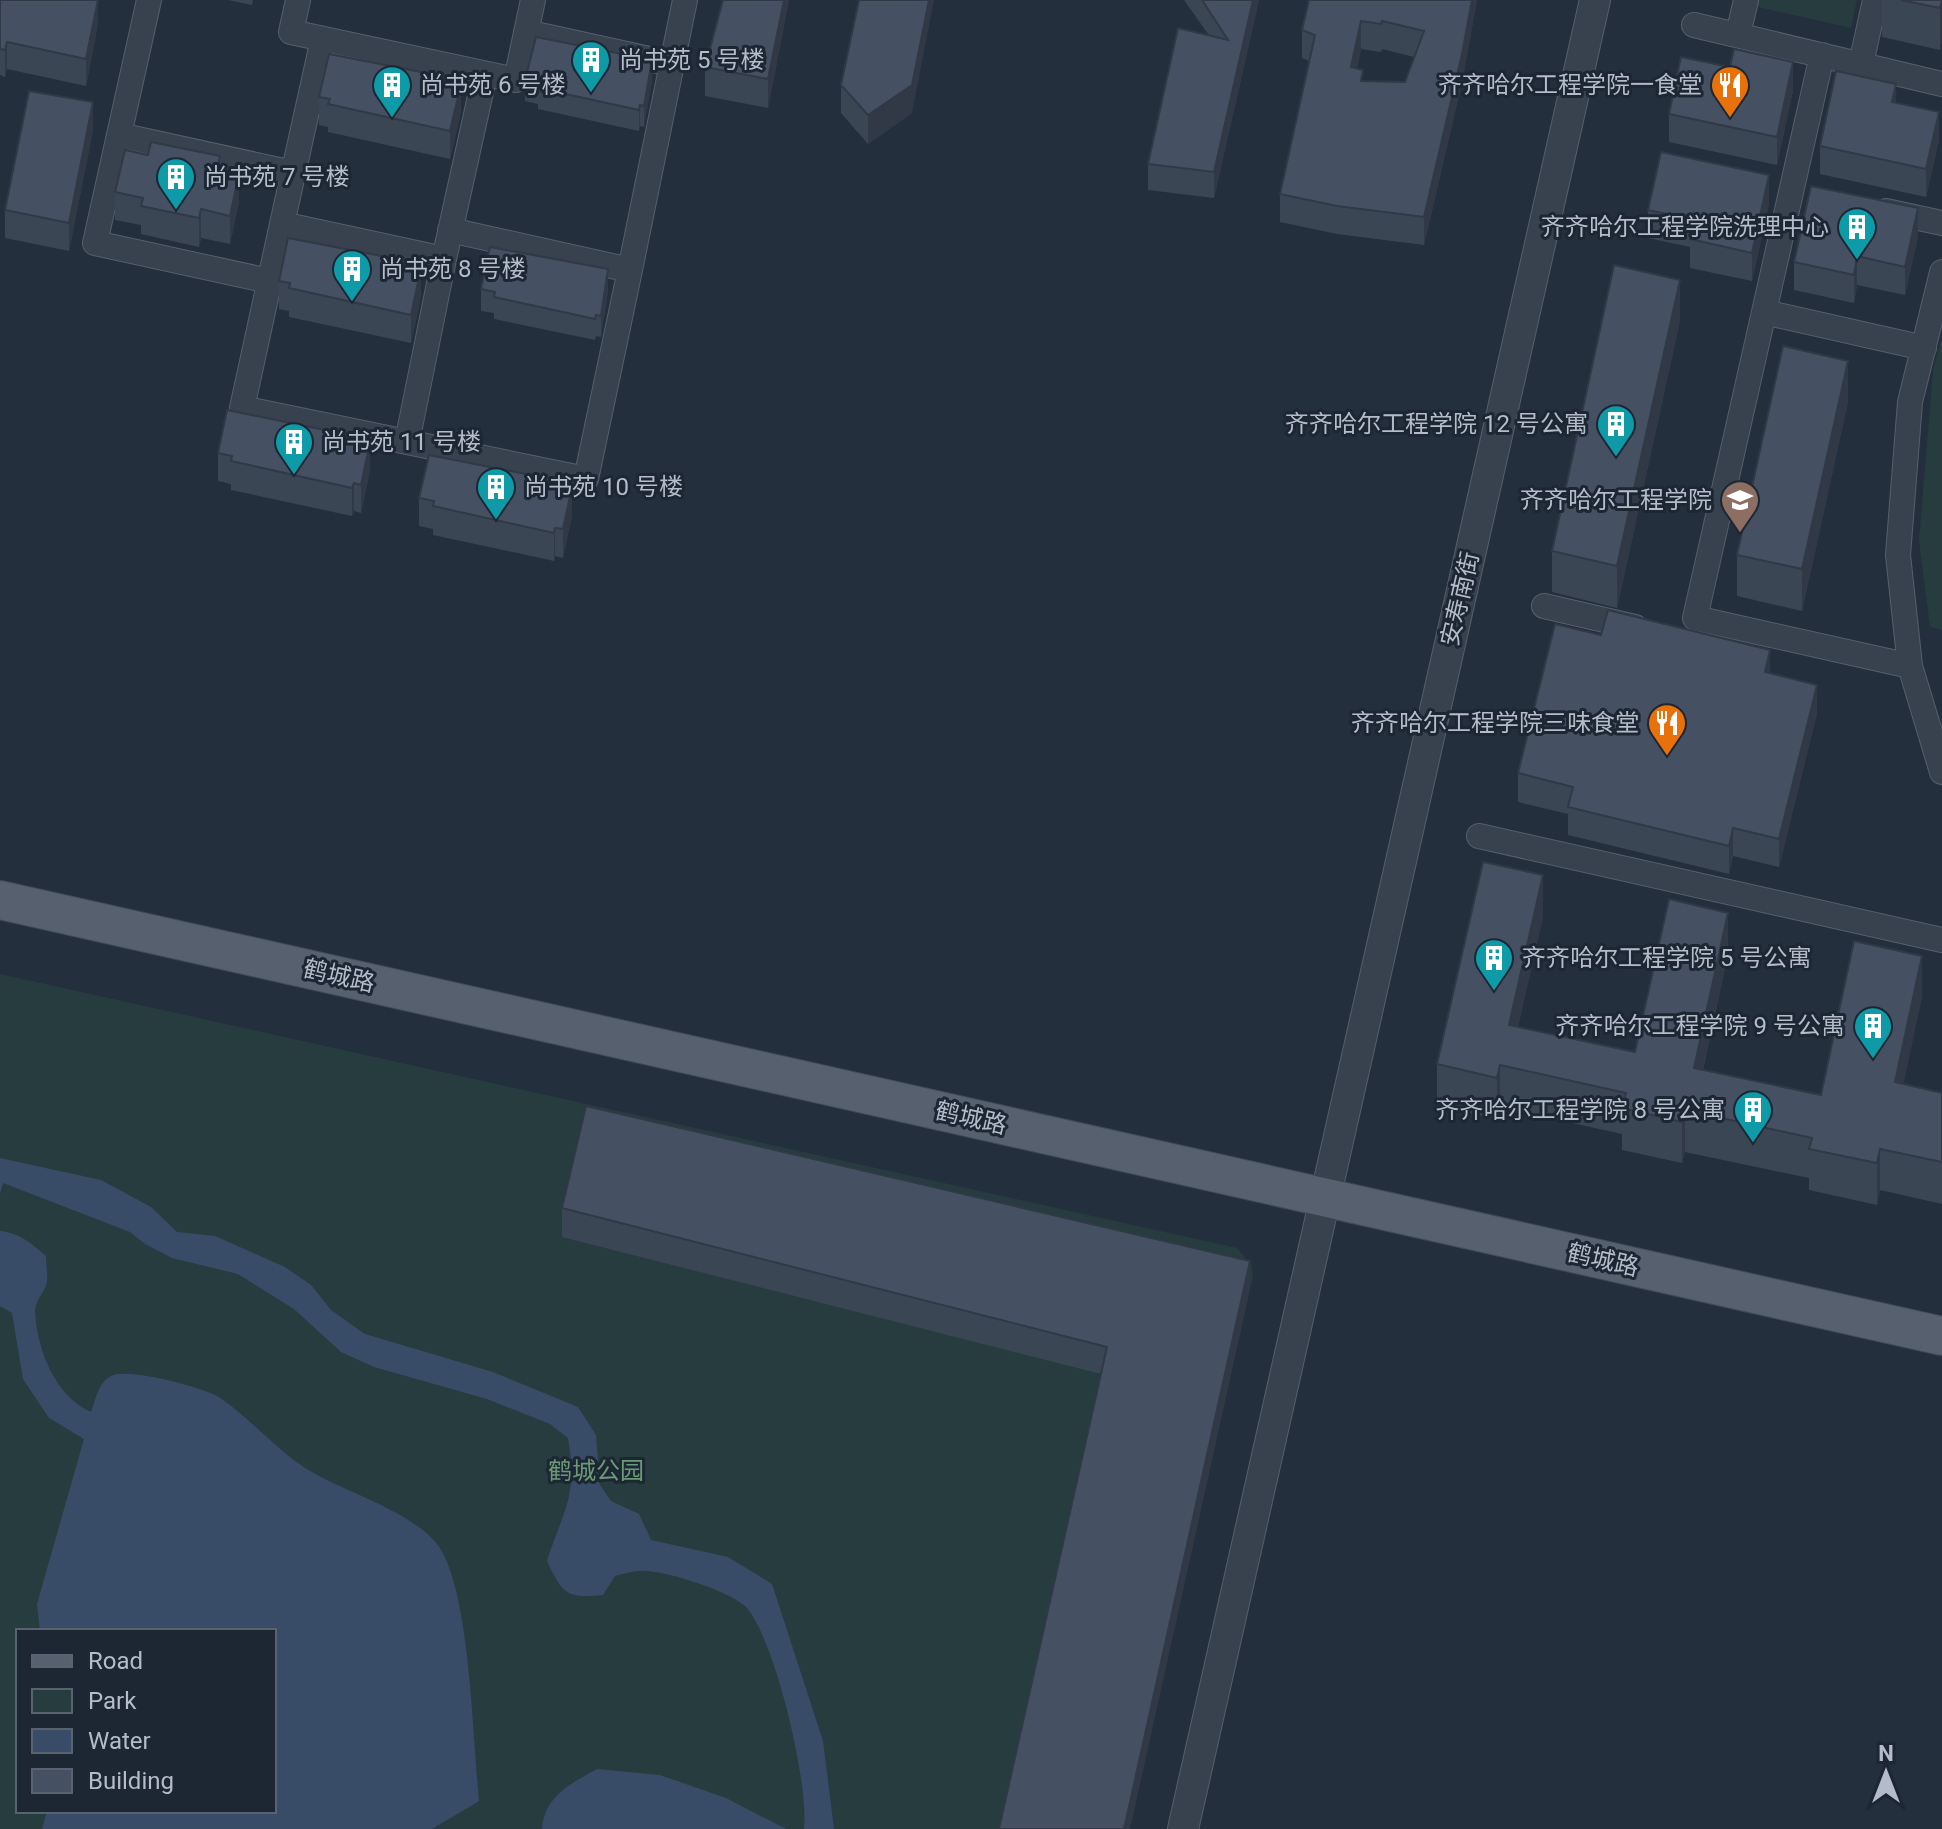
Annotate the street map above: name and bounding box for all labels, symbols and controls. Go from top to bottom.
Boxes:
building icon: 尚书苑 5 号楼 [570,39,612,94]
place label: 尚书苑 5 号楼 [619,46,764,74]
building icon: 尚书苑 6 号楼 [371,64,413,119]
restaurant icon: 齐齐哈尔工程学院一食堂 [1709,64,1751,119]
place label: 尚书苑 6 号楼 [420,71,565,99]
place label: 齐齐哈尔工程学院一食堂 [1438,71,1702,99]
building icon: 尚书苑 7 号楼 [155,156,197,211]
place label: 尚书苑 7 号楼 [204,163,349,191]
building icon: 齐齐哈尔工程学院洗理中心 [1836,206,1878,261]
place label: 齐齐哈尔工程学院洗理中心 [1541,213,1829,241]
building icon: 尚书苑 8 号楼 [331,248,373,303]
place label: 尚书苑 8 号楼 [380,255,525,283]
building icon: 齐齐哈尔工程学院 12 号公寓 [1595,403,1637,458]
place label: 齐齐哈尔工程学院 12 号公寓 [1285,410,1588,438]
building icon: 尚书苑 11 号楼 [273,421,315,476]
place label: 尚书苑 11 号楼 [322,428,481,456]
building icon: 尚书苑 10 号楼 [475,466,517,521]
place label: 尚书苑 10 号楼 [524,473,683,501]
school or university icon: 齐齐哈尔工程学院 [1719,479,1761,534]
place label: 齐齐哈尔工程学院 [1520,486,1712,514]
street label: 安寿南街 [1436,549,1484,649]
restaurant icon: 齐齐哈尔工程学院三味食堂 [1646,702,1688,757]
place label: 齐齐哈尔工程学院三味食堂 [1351,709,1639,737]
building icon: 齐齐哈尔工程学院 5 号公寓 [1473,937,1515,992]
place label: 齐齐哈尔工程学院 5 号公寓 [1522,944,1811,972]
street label: 鹤城路 [301,954,377,998]
building icon: 齐齐哈尔工程学院 9 号公寓 [1852,1005,1894,1060]
place label: 齐齐哈尔工程学院 9 号公寓 [1556,1012,1845,1040]
building icon: 齐齐哈尔工程学院 8 号公寓 [1732,1089,1774,1144]
street label: 鹤城路 [933,1096,1009,1140]
place label: 齐齐哈尔工程学院 8 号公寓 [1436,1096,1725,1124]
street label: 鹤城路 [1565,1238,1641,1282]
park label: 鹤城公园 [548,1457,644,1485]
legend [16,1629,276,1813]
text: Road [88,1647,143,1675]
text: Park [88,1687,137,1715]
text: Water [88,1727,151,1755]
north arrow [1846,1733,1926,1813]
text: N [1878,1741,1894,1766]
text: Building [88,1767,174,1795]

